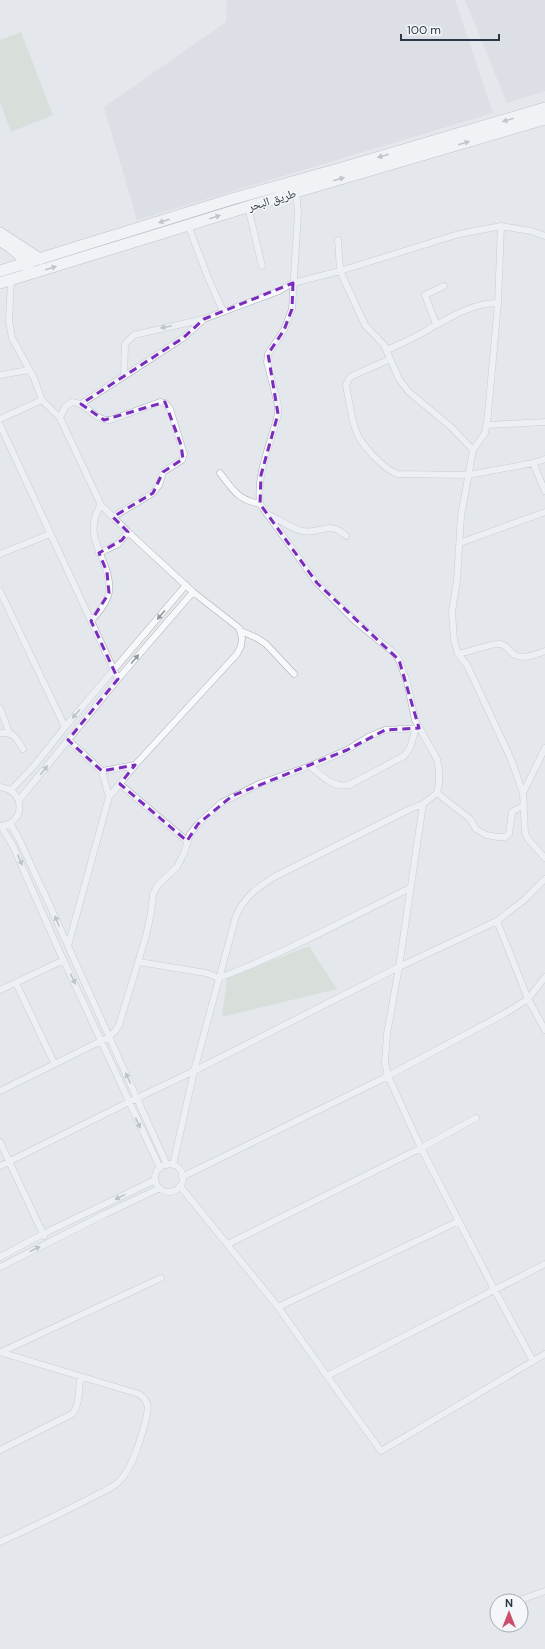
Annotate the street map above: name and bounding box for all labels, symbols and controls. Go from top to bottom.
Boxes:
scale bar [401,16,499,42]
text: 100 m [407,22,441,38]
one-way arrow [502,117,514,123]
one-way arrow [459,140,471,146]
one-way arrow [377,153,389,159]
one-way arrow [334,176,346,182]
street label: طريق البحر [245,185,298,215]
one-way arrow [209,214,221,220]
one-way arrow [158,218,170,224]
one-way arrow [45,264,57,270]
one-way arrow [160,325,172,331]
one-way arrow [156,609,165,620]
one-way arrow [131,653,140,664]
one-way arrow [72,708,81,719]
one-way arrow [40,765,48,776]
one-way arrow [17,855,23,867]
one-way arrow [54,916,60,927]
one-way arrow [70,973,76,985]
one-way arrow [125,1072,131,1083]
one-way arrow [135,1117,141,1128]
one-way arrow [114,1194,126,1200]
one-way arrow [29,1246,41,1252]
north arrow [489,1593,529,1633]
text: N [505,1596,513,1610]

